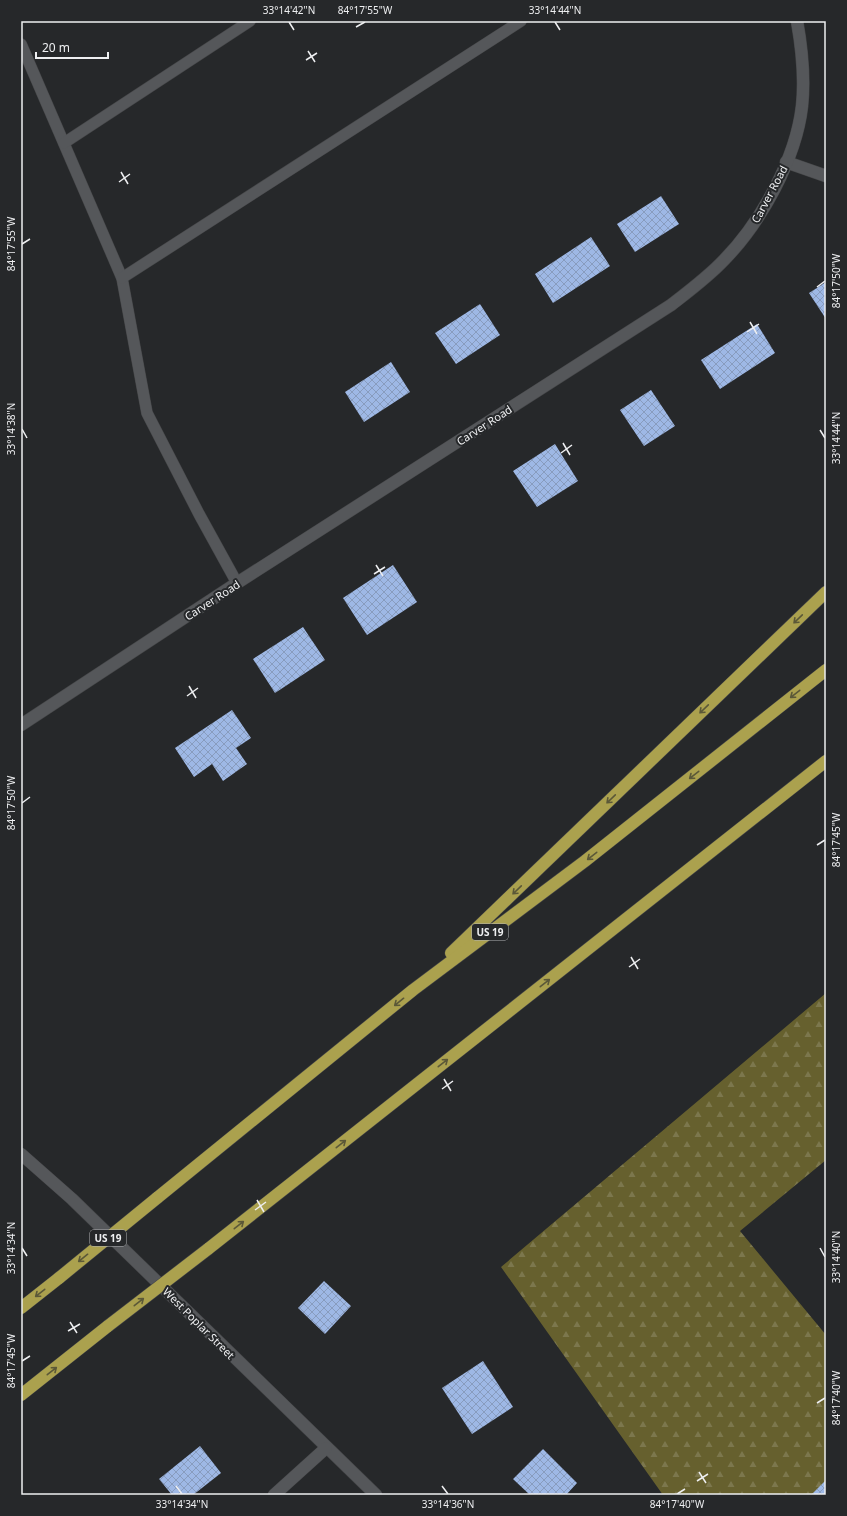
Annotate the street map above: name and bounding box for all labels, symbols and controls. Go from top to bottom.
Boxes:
text: 33°14'42"N [263,3,315,17]
text: 84°17'55"W [338,3,393,17]
text: 33°14'44"N [529,3,581,17]
scale bar [36,34,108,60]
text: 20 m [42,39,70,56]
street label: Carver Road [748,163,790,225]
text: 84°17'55"W [4,216,18,271]
text: 84°17'50"W [829,253,843,308]
street label: Carver Road [453,401,515,449]
text: 33°14'38"N [4,403,18,455]
text: 33°14'44"N [829,412,843,464]
street label: Carver Road [181,576,243,624]
one-way arrow [793,614,803,624]
one-way arrow [790,690,801,699]
one-way arrow [699,704,709,714]
one-way arrow [688,771,699,779]
text: 84°17'50"W [4,775,18,830]
one-way arrow [606,794,616,804]
text: 84°17'45"W [829,812,843,867]
one-way arrow [586,851,597,860]
one-way arrow [512,885,522,894]
road number: US 19 [472,924,508,940]
one-way arrow [539,978,550,987]
one-way arrow [393,997,404,1006]
one-way arrow [437,1059,448,1068]
one-way arrow [335,1140,346,1148]
one-way arrow [233,1220,244,1229]
text: 33°14'34"N [4,1222,18,1274]
road number: US 19 [90,1230,126,1246]
text: 33°14'40"N [829,1231,843,1283]
one-way arrow [78,1254,89,1262]
street label: West Poplar Street [160,1284,238,1362]
one-way arrow [34,1288,45,1297]
one-way arrow [134,1297,145,1306]
text: 84°17'45"W [4,1333,18,1388]
one-way arrow [46,1366,57,1375]
text: 84°17'40"W [829,1370,843,1425]
text: 33°14'34"N [156,1497,208,1511]
text: 33°14'36"N [422,1497,474,1511]
text: 84°17'40"W [650,1497,705,1511]

